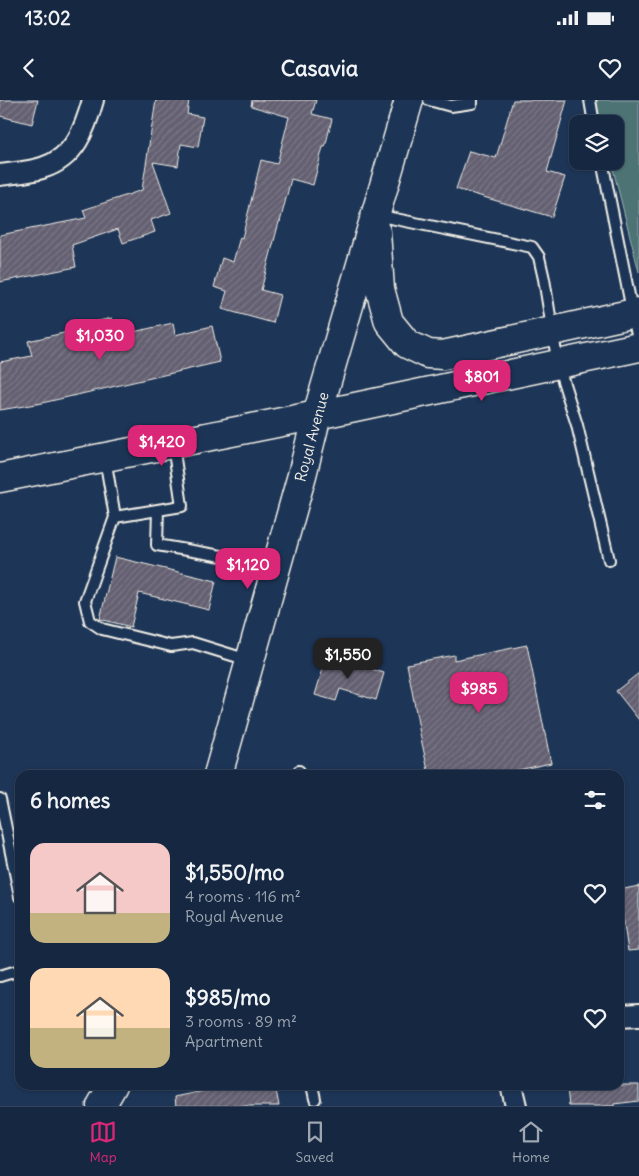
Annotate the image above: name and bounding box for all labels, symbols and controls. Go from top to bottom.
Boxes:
text: 13:02 [25,6,71,30]
icon: back [15,54,43,82]
text: Casavia [281,54,358,82]
icon: heart [596,54,624,82]
map controls [569,115,624,170]
button: layers [569,115,624,170]
pin: $1,030 [59,318,141,361]
text: $1,030 [76,325,124,345]
pin: $801 [452,360,512,402]
text: $801 [465,366,499,386]
street label: Royal Avenue [290,390,333,484]
pin: $1,420 [121,424,203,467]
text: $1,420 [139,431,185,451]
pin: $1,120 [207,548,289,590]
text: $1,120 [226,554,270,574]
pin: $1,550 [307,638,389,680]
text: $1,550 [324,644,372,664]
pin: $985 [449,672,509,714]
text: $985 [461,678,497,698]
icon: filters [581,786,609,814]
text: 6 homes [30,787,110,814]
text: $1,550/mo [185,859,284,886]
icon: home [70,863,130,923]
icon: heart [581,879,609,907]
text: 4 rooms · 116 m² [185,886,301,906]
text: Royal Avenue [185,906,283,926]
text: $985/mo [185,984,270,1011]
icon: home [70,988,130,1048]
icon: heart [581,1004,609,1032]
text: 3 rooms · 89 m² [185,1011,297,1031]
text: Apartment [185,1031,263,1051]
tab: Map [89,1118,117,1166]
tab: Saved [295,1118,334,1166]
tab: Home [512,1118,550,1166]

